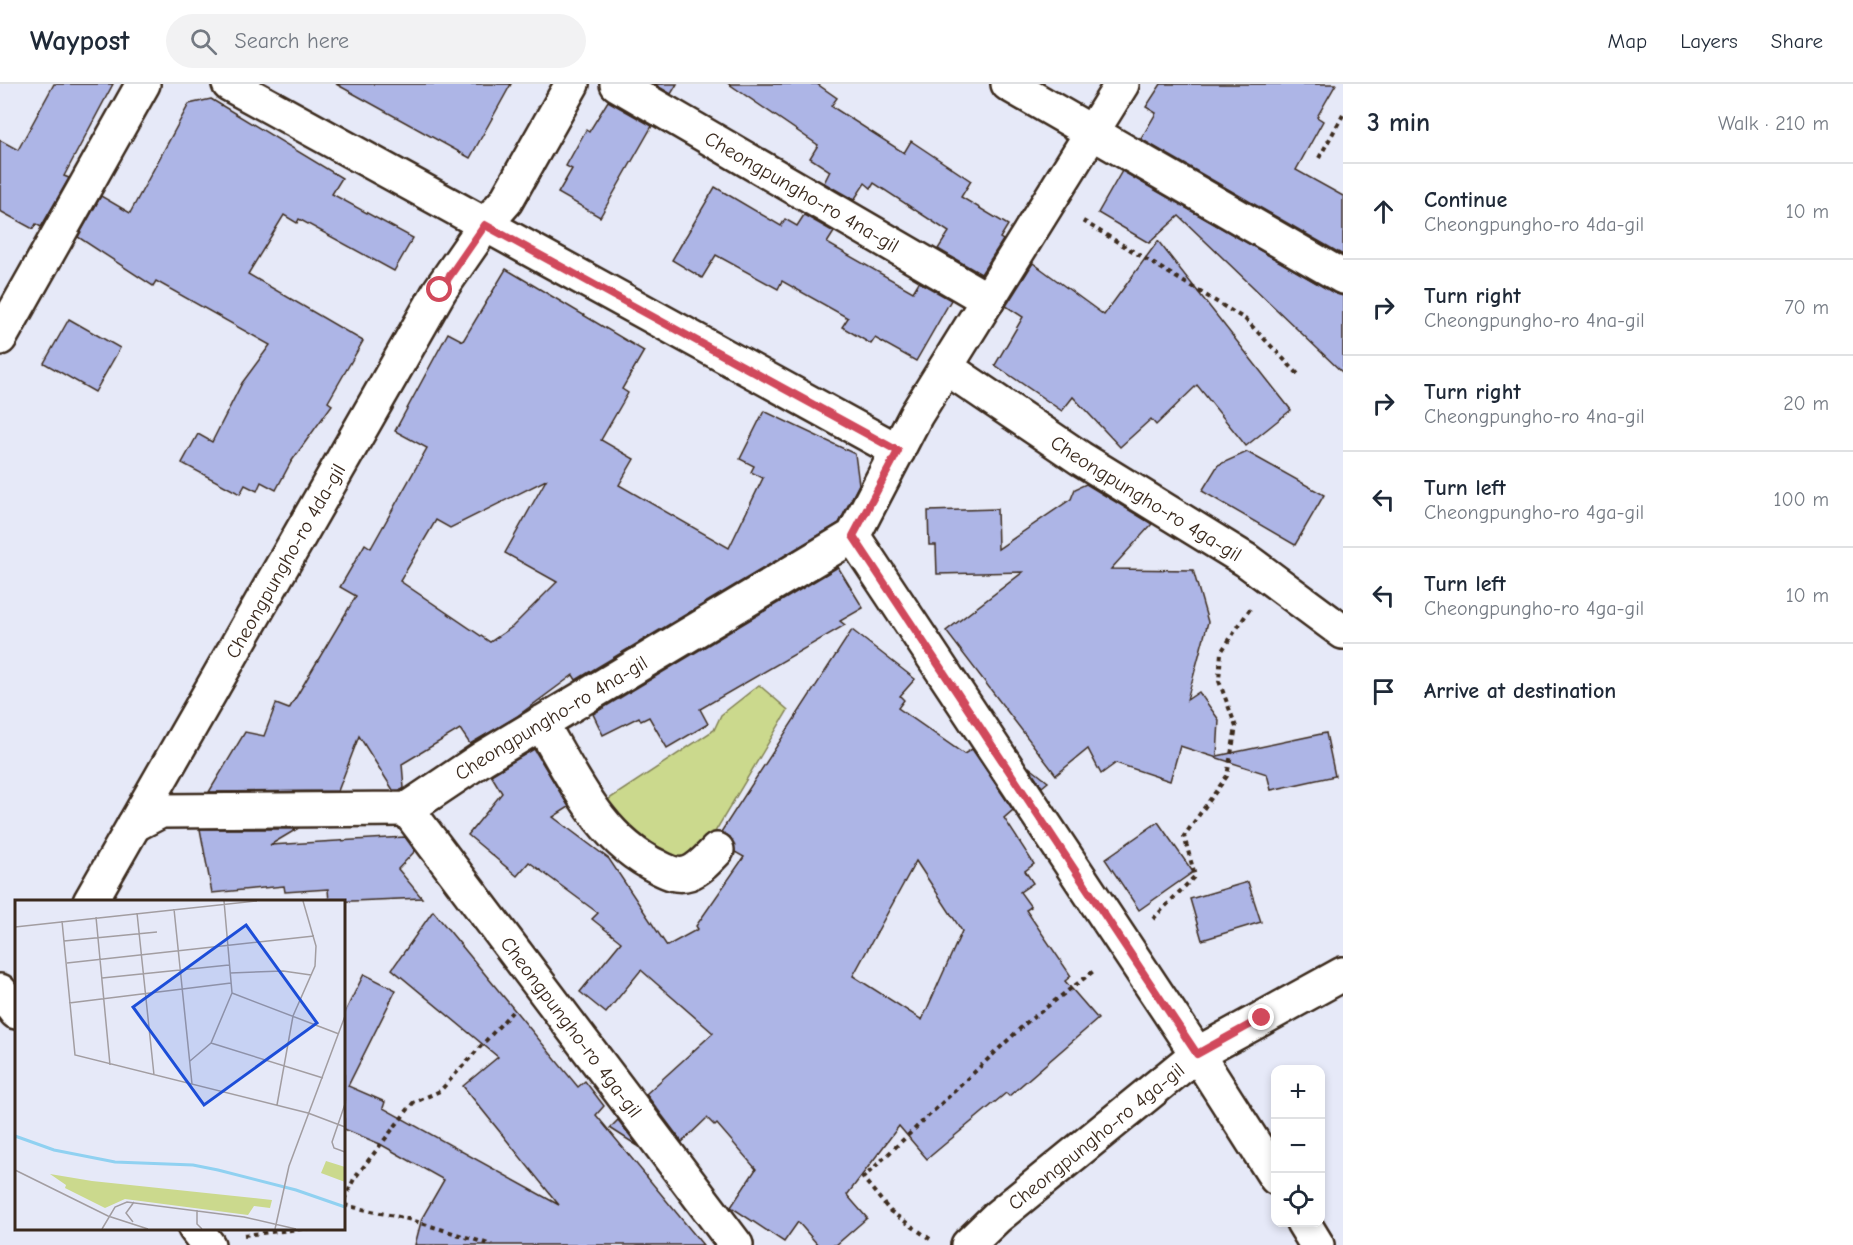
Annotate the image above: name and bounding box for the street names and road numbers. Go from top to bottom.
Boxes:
street label: Cheongpungho-ro 4na-gil [701,126,903,257]
street label: Cheongpungho-ro 4ga-gil [1046,430,1246,566]
street label: Cheongpungho-ro 4da-gil [220,460,350,662]
street label: Cheongpungho-ro 4na-gil [451,651,651,785]
street label: Cheongpungho-ro 4ga-gil [496,932,647,1122]
street label: Cheongpungho-ro 4ga-gil [1003,1058,1189,1215]

